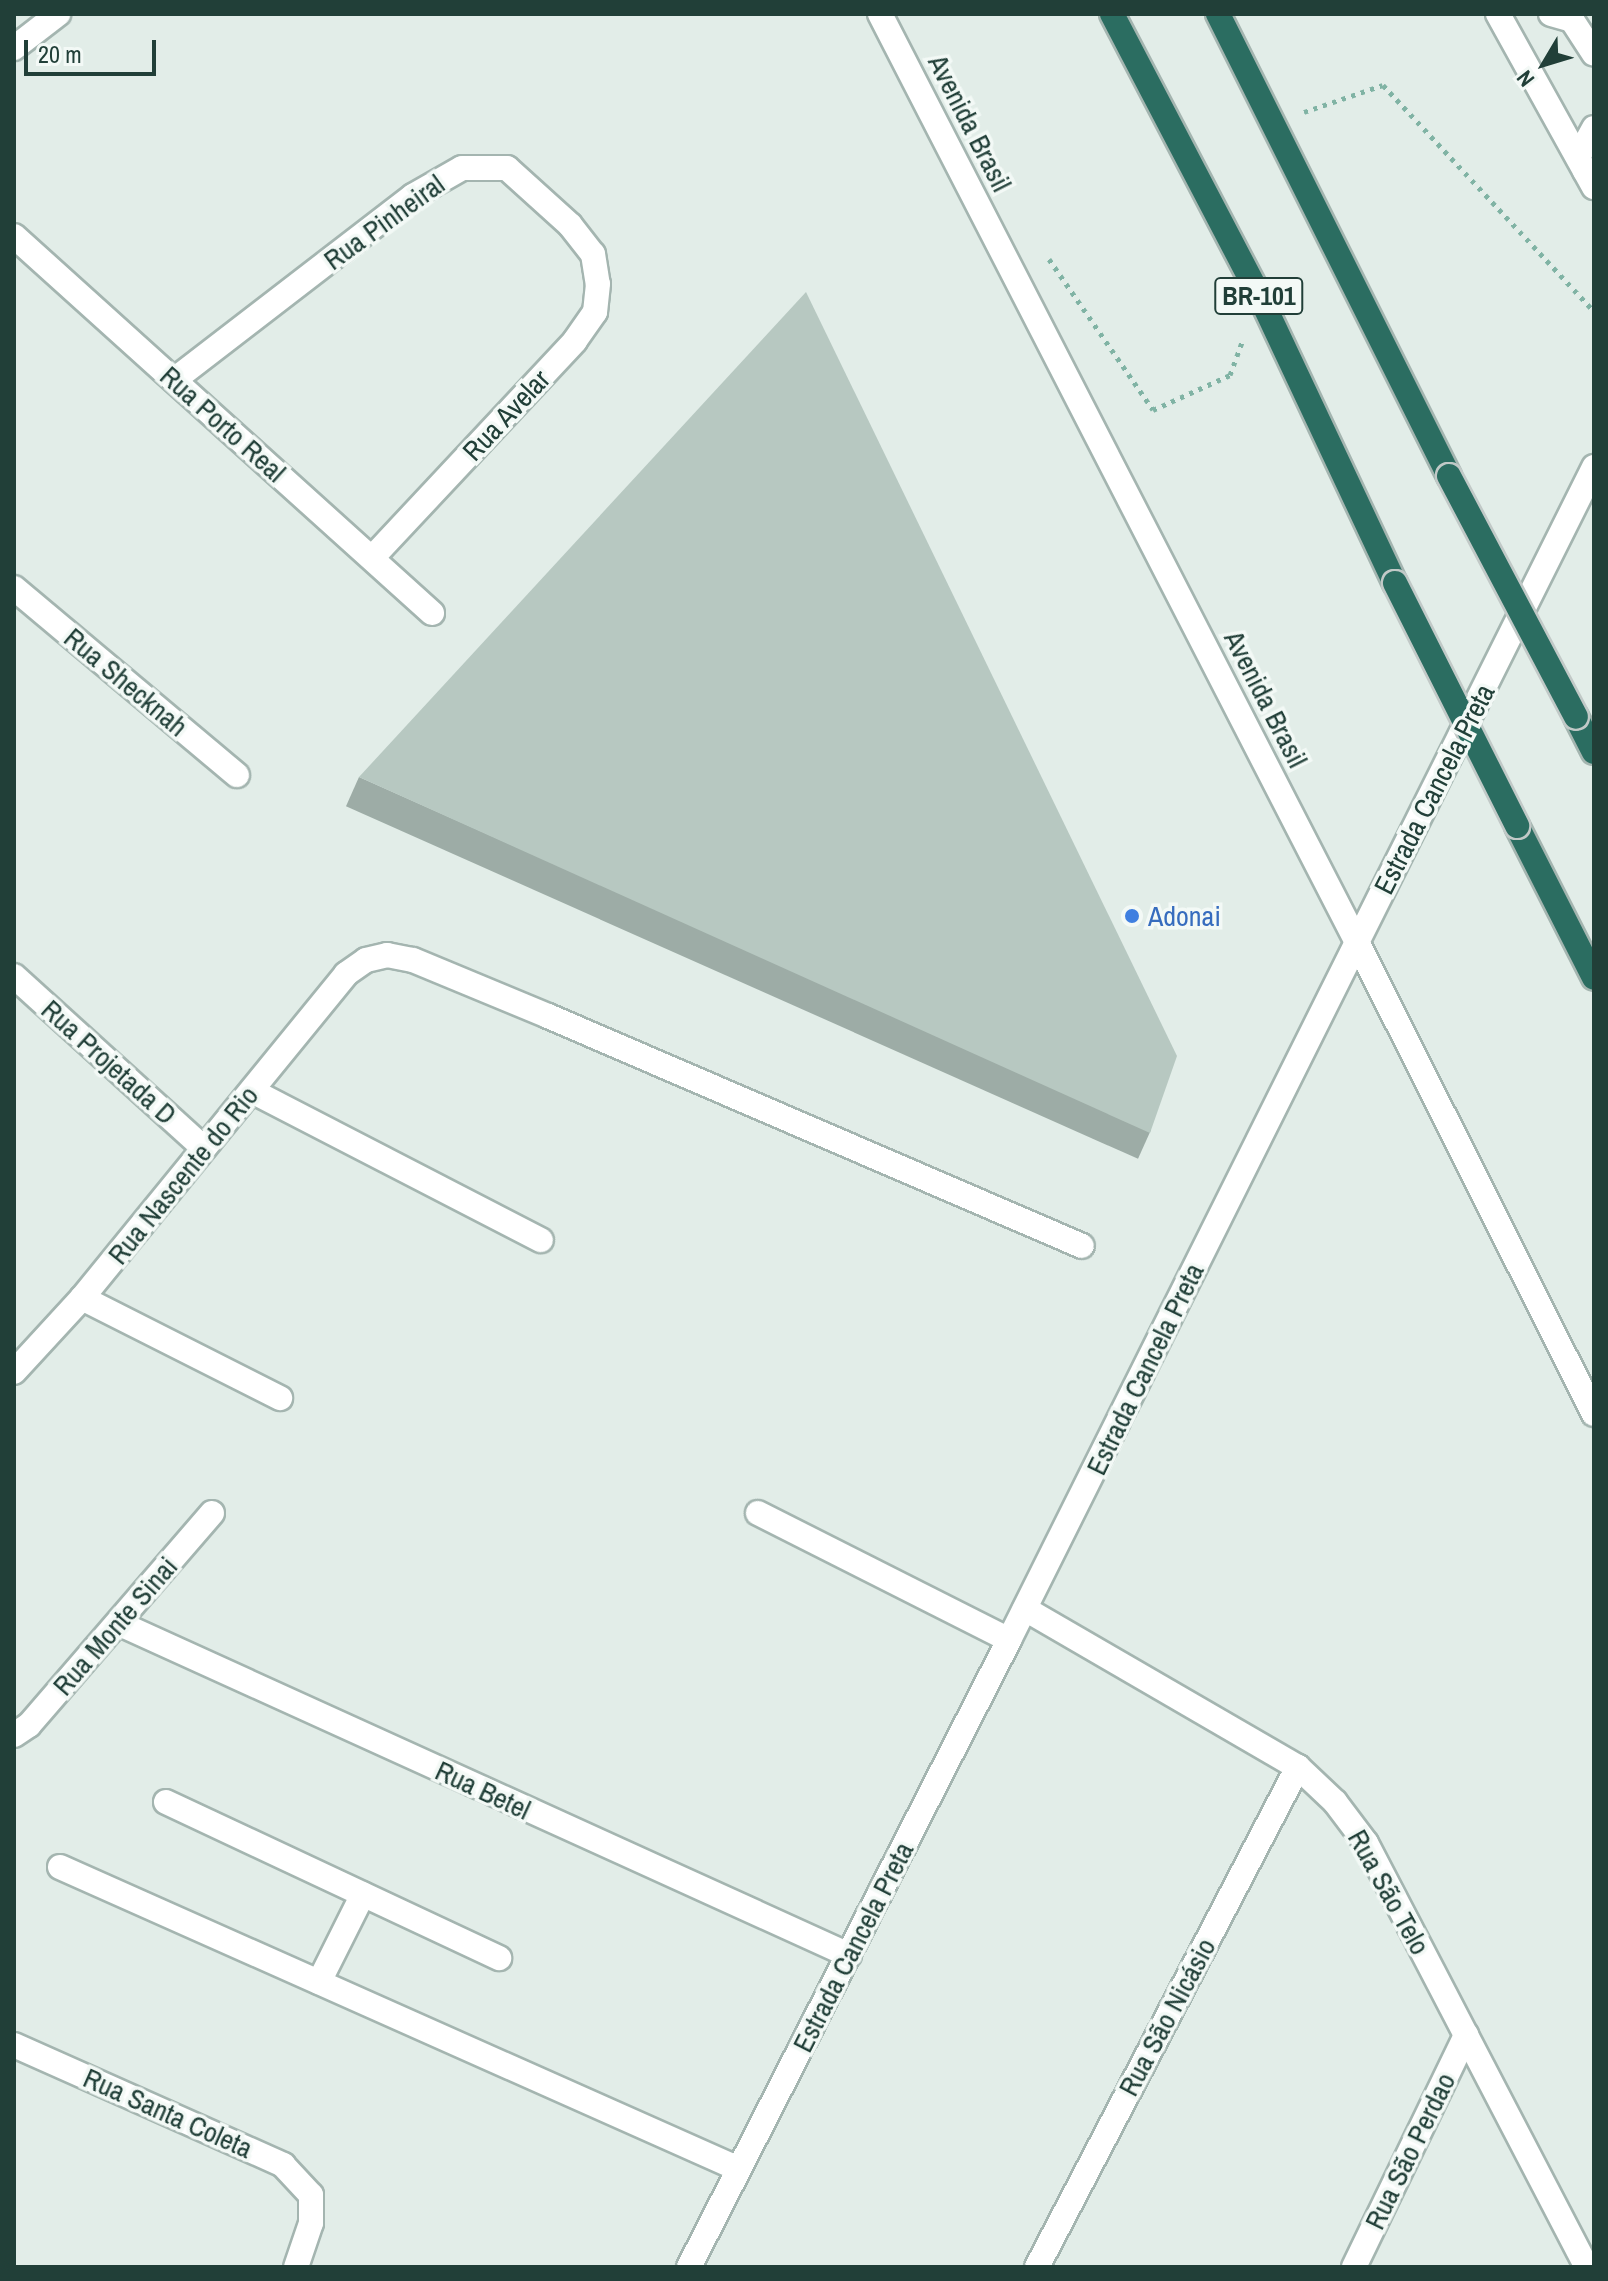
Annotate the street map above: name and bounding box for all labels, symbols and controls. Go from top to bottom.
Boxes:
scale bar [28,24,160,74]
north arrow [1504,24,1584,104]
text: 20 m [38,38,82,70]
street label: Avenida Brasil [921,49,1019,197]
text: N [1509,64,1541,93]
street label: Rua Pinheiral [317,167,451,277]
road number: BR-101 [1213,274,1305,318]
street label: Rua Porto Real [153,359,293,489]
street label: Rua Avelar [455,362,557,468]
street label: Rua Shecknah [58,621,194,743]
street label: Avenida Brasil [1217,625,1315,773]
street label: Estrada Cancela Preta [1367,678,1501,900]
place label: Adonai [1148,899,1221,933]
marker: Adonai [1123,907,1141,925]
street label: Rua Projetada D [35,993,183,1131]
street label: Rua Nascente do Rio [101,1079,265,1271]
street label: Estrada Cancela Preta [1079,1258,1211,1480]
street label: Rua Monte Sinai [46,1550,184,1702]
street label: Rua Betel [430,1753,536,1827]
street label: Rua São Telo [1341,1824,1437,1960]
street label: Estrada Cancela Preta [786,1836,920,2058]
street label: Rua São Nicásio [1111,1932,1223,2102]
street label: Rua Santa Coleta [78,2061,258,2165]
street label: Rua São Perdao [1358,2067,1462,2235]

